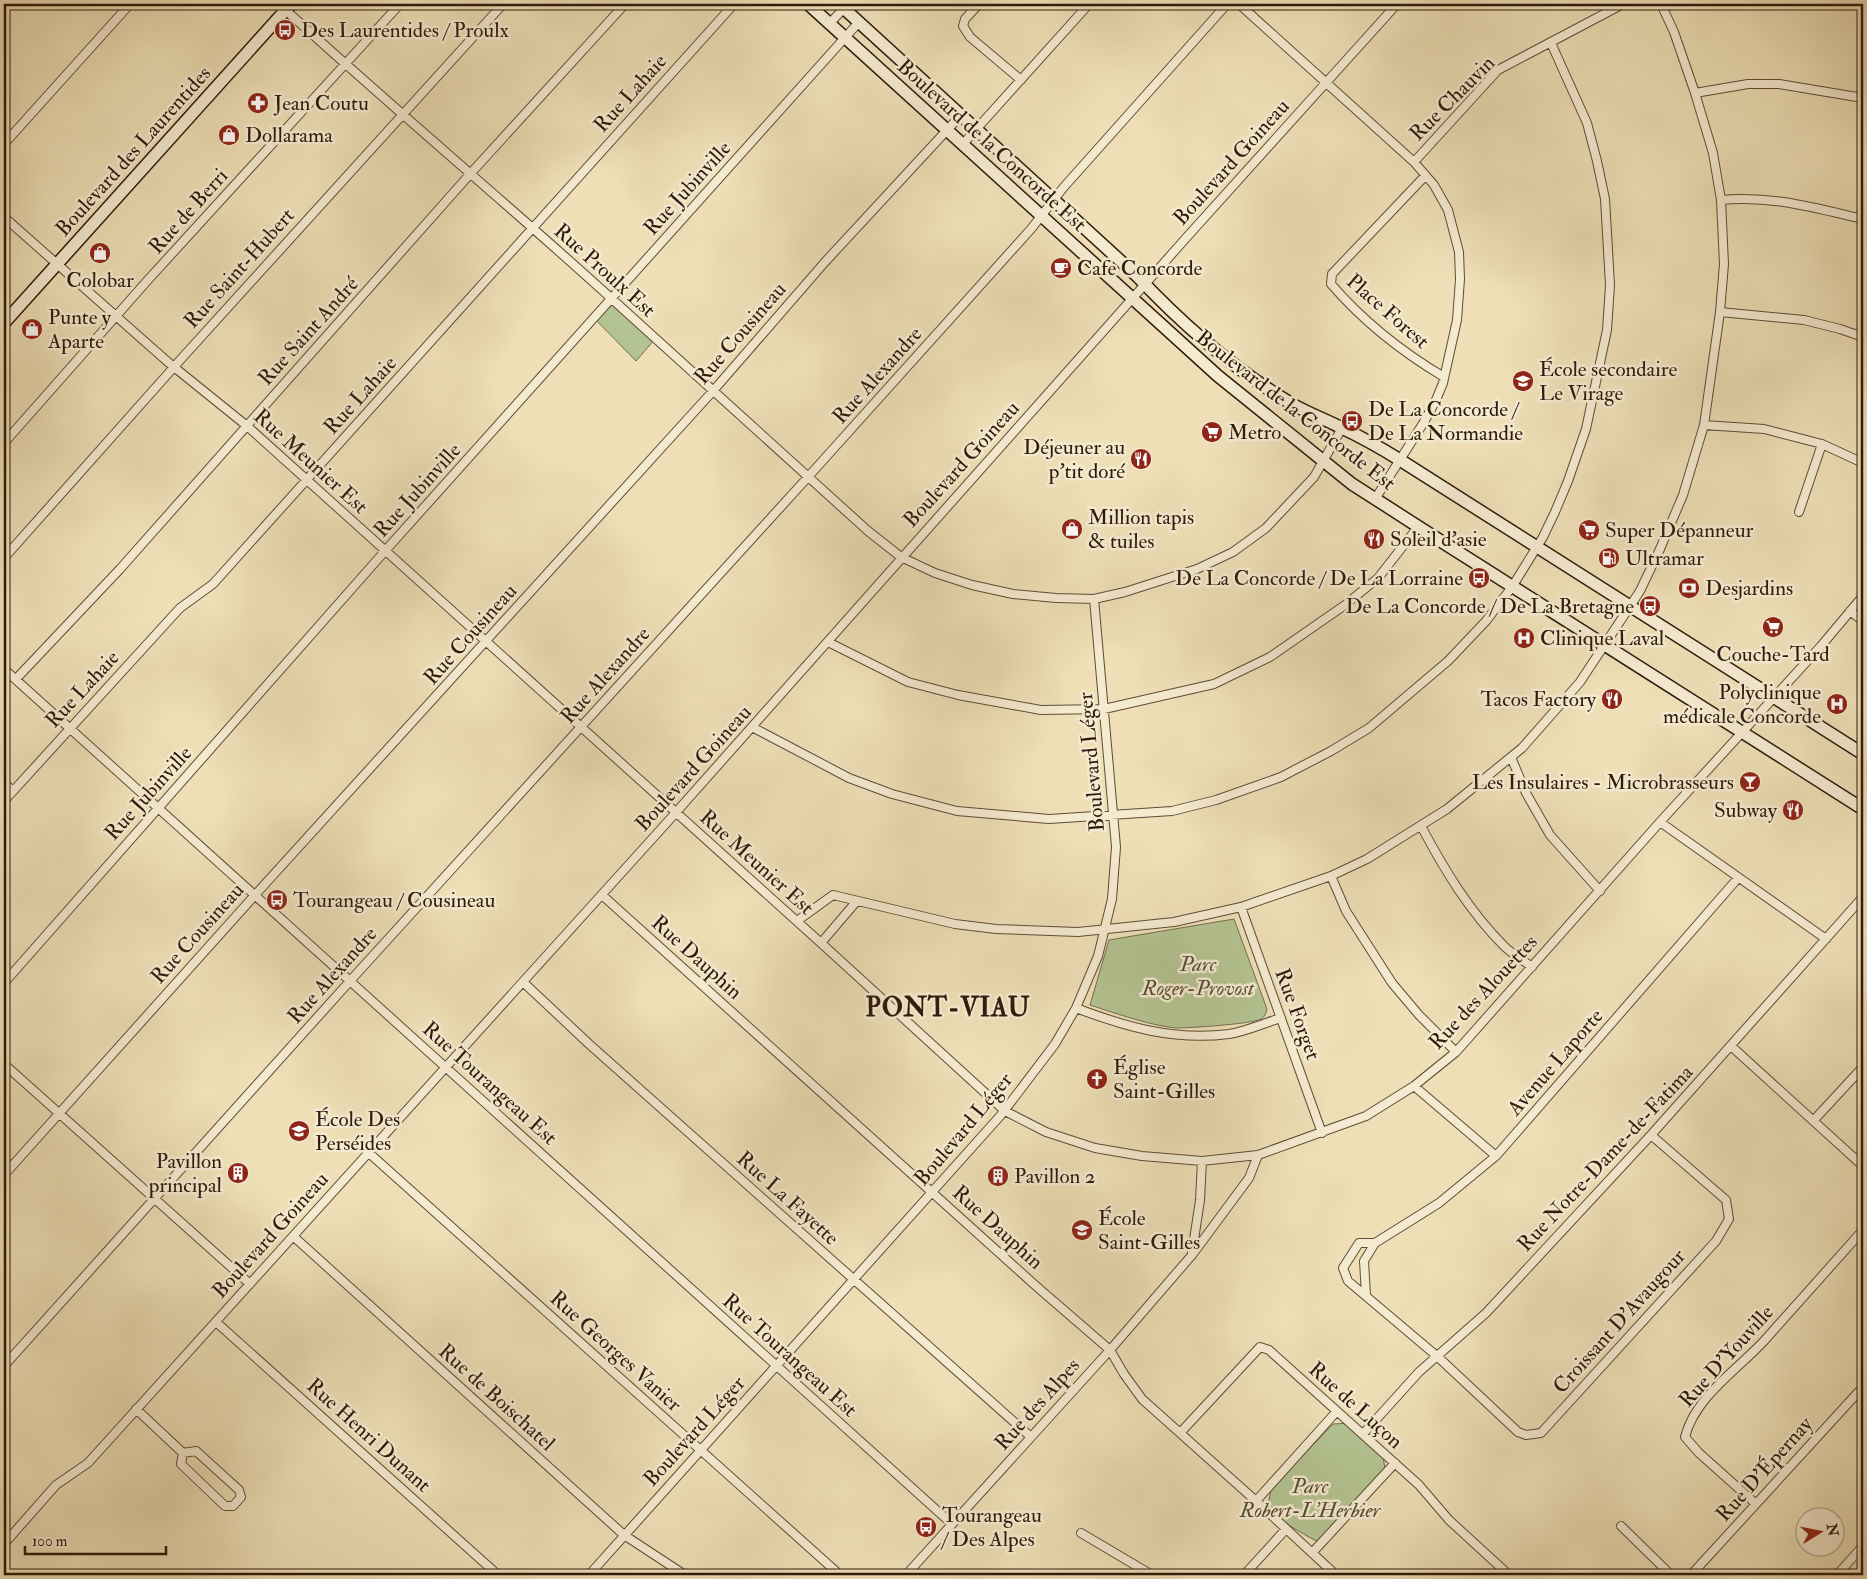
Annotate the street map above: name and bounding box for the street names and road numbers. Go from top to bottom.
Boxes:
street label: Rue Lahaie [588,48,673,138]
street label: Rue Chauvin [1404,50,1501,147]
street label: Boulevard de la Concorde Est [891,53,1092,238]
street label: Boulevard des Laurentides [50,60,217,242]
street label: Boulevard Goineau [1167,93,1295,231]
street label: Rue Jubinville [638,135,737,241]
street label: Rue de Berri [143,163,234,260]
street label: Rue Saint-Hubert [178,202,301,334]
street label: Rue Proulx Est [548,218,661,323]
street label: Place Forest [1341,268,1435,355]
street label: Rue Saint André [252,271,365,392]
street label: Rue Cousineau [688,276,792,390]
street label: Rue Alexandre [827,321,928,430]
street label: Boulevard de la Concorde Est [1190,324,1401,497]
street label: Rue Lahaie [318,350,403,440]
street label: Boulevard Goineau [897,395,1025,533]
street label: Rue Meunier Est [248,403,374,520]
street label: Rue Jubinville [368,437,467,543]
street label: Rue Cousineau [418,578,523,691]
street label: Rue Alexandre [555,621,656,730]
street label: Rue Lahaie [40,645,125,734]
street label: Boulevard Léger [1072,691,1111,833]
street label: Boulevard Goineau [629,699,757,837]
street label: Rue Jubinville [99,740,198,846]
street label: Rue Meunier Est [694,804,820,921]
street label: Rue Cousineau [145,877,250,990]
street label: Rue Dauphin [645,909,748,1005]
street label: Rue Alexandre [282,921,383,1030]
street label: Rue des Alouettes [1423,929,1544,1056]
street label: Rue Forget [1269,965,1327,1064]
street label: Avenue Laporte [1501,1003,1609,1122]
street label: Rue Tourangeau Est [417,1016,563,1151]
street label: Rue Notre-Dame-de-Fatima [1512,1059,1699,1257]
street label: Boulevard Léger [908,1067,1019,1192]
street label: Rue La Fayette [731,1145,845,1252]
street label: Boulevard Goineau [206,1166,334,1304]
street label: Rue Dauphin [946,1179,1049,1275]
street label: Croissant D'Avaugour [1547,1243,1692,1399]
street label: Rue Georges Vanier [544,1285,687,1418]
street label: Rue Tourangeau Est [717,1288,863,1423]
street label: Rue D'Youville [1673,1299,1780,1413]
street label: Rue de Boischatel [433,1338,561,1457]
street label: Rue des Alpes [989,1353,1086,1456]
street label: Rue de Luçon [1303,1356,1409,1455]
street label: Boulevard Léger [638,1370,751,1492]
street label: Rue Henri Dunant [301,1372,437,1498]
street label: Rue D'Épernay [1710,1411,1819,1527]

